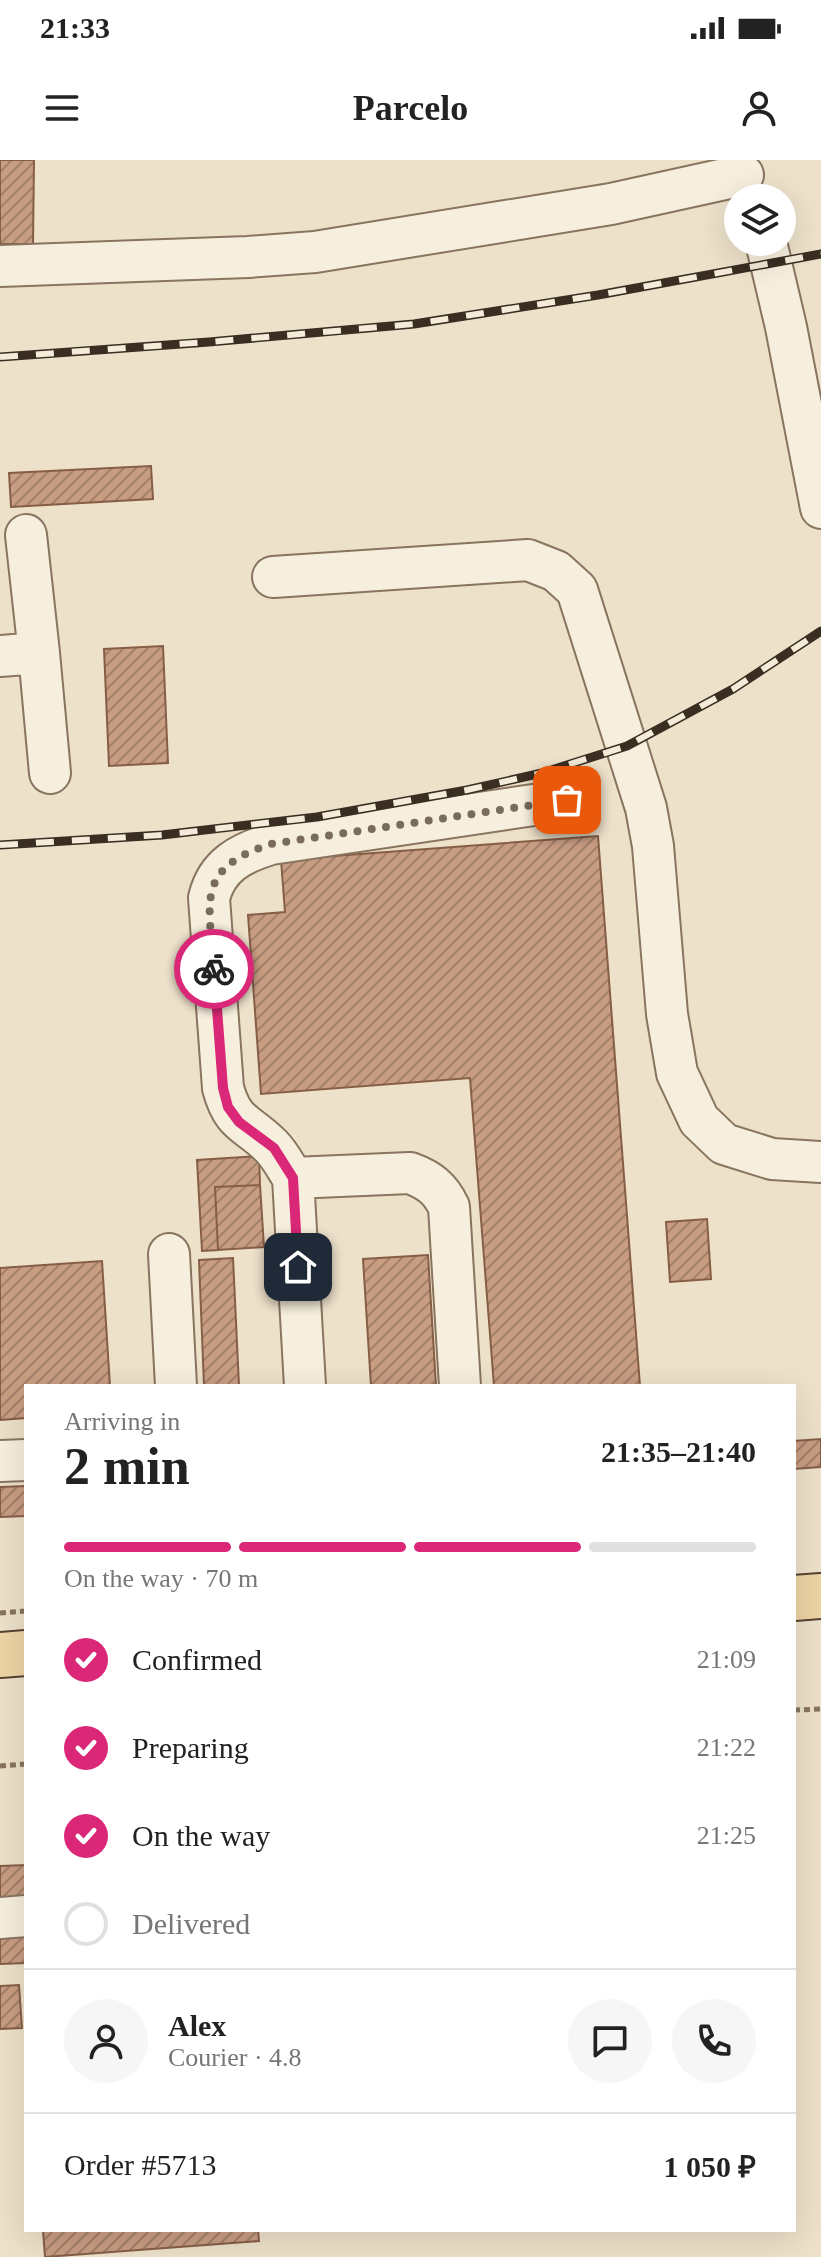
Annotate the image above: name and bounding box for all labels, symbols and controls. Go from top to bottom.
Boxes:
text: 21:33 [40,11,110,44]
icon: menu [40,86,84,130]
icon: person [737,86,781,130]
text: Parcelo [353,88,468,128]
map controls [724,184,796,256]
button: layers [724,184,796,256]
pin [533,766,601,834]
icon: bag [545,778,589,822]
courier [174,929,254,1009]
icon: bike [192,947,236,991]
pin [264,1233,332,1301]
icon: home [276,1245,320,1289]
text: Arriving in [64,1407,180,1436]
text: 21:35–21:40 [601,1435,756,1468]
text: 2 min [64,1438,190,1495]
text: On the way · 70 m [64,1564,258,1593]
icon: check [64,1638,108,1682]
text: Confirmed [132,1643,262,1676]
text: 21:09 [697,1645,756,1674]
icon: check [64,1726,108,1770]
text: Preparing [132,1731,249,1764]
text: 21:22 [697,1733,756,1762]
icon: check [64,1814,108,1858]
text: On the way [132,1819,270,1852]
text: 21:25 [697,1821,756,1850]
text: Delivered [132,1907,250,1940]
button: person [64,1999,148,2083]
button: chat [568,1999,652,2083]
button: phone [672,1999,756,2083]
text: Alex [168,2009,226,2042]
text: Courier · 4.8 [168,2043,302,2072]
text: Order #5713 [64,2148,216,2181]
text: 1 050 ₽ [664,2150,756,2183]

